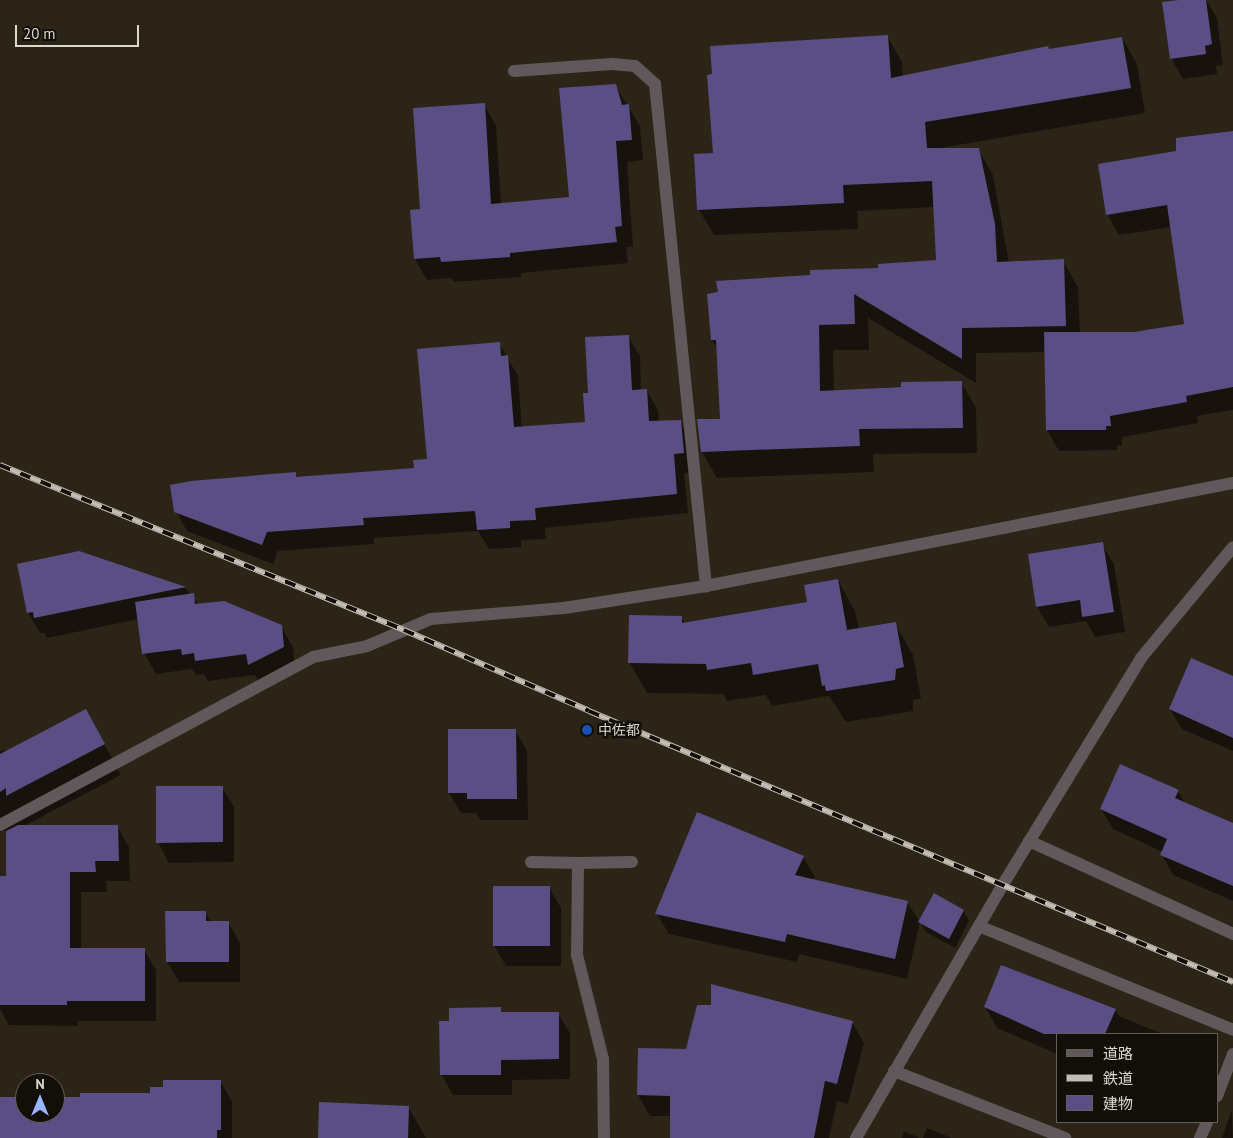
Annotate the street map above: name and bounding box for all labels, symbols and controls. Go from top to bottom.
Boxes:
scale bar [18,15,141,47]
text: 20 m [23,24,56,43]
place label: 中佐都 [598,722,640,738]
marker: 中佐都 [580,723,594,737]
legend [1056,1033,1218,1123]
text: 道路 [1103,1044,1133,1063]
text: 鉄道 [1103,1069,1133,1088]
north arrow [15,1073,65,1123]
text: N [35,1075,45,1093]
text: 建物 [1103,1094,1133,1113]

